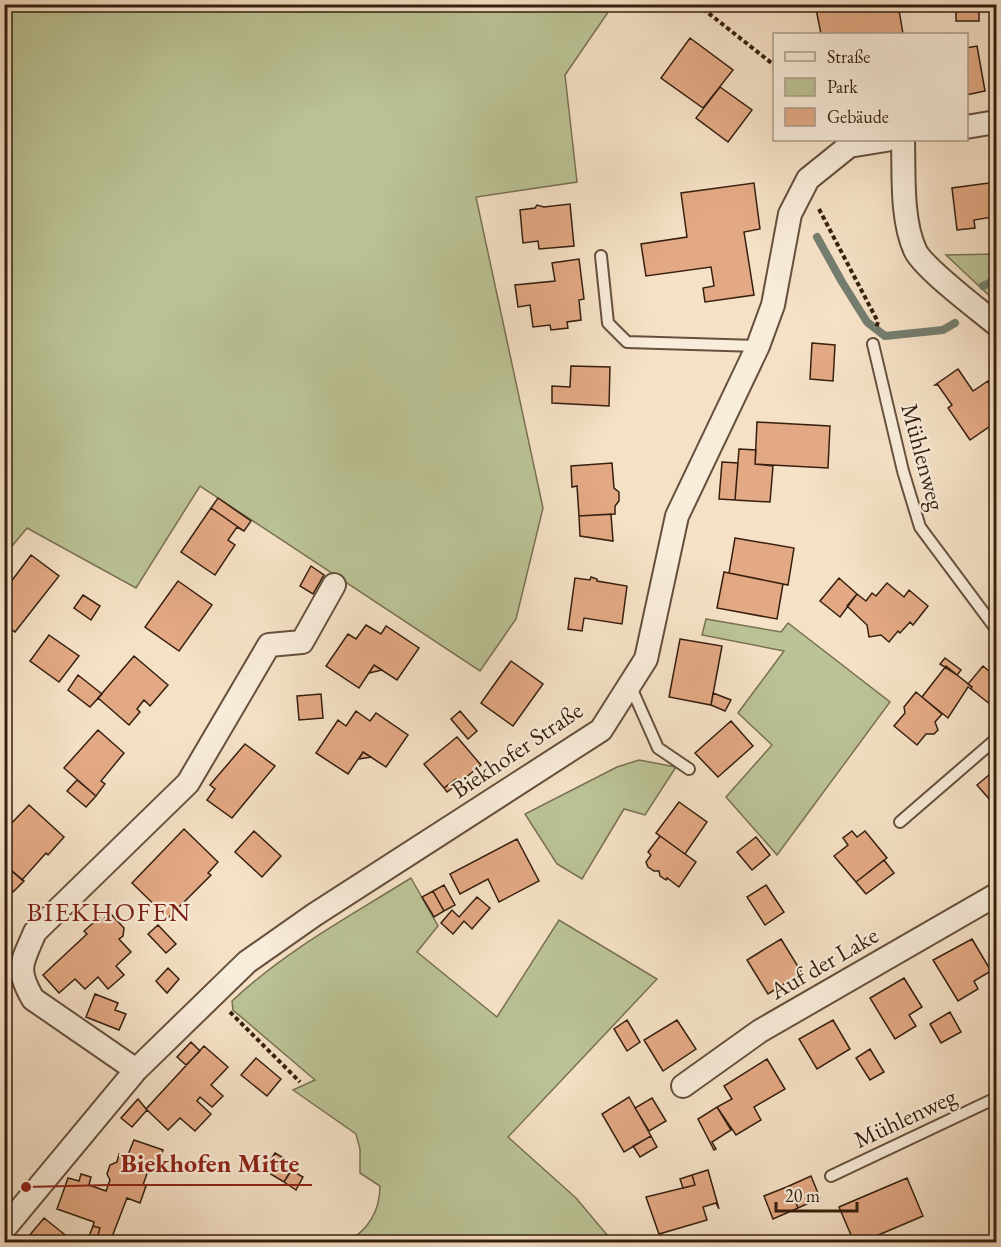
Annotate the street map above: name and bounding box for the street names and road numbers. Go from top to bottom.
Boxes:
street label: Mühlenweg [894,400,953,514]
street label: Biekhofer Straße [445,694,588,805]
street label: Auf der Lake [763,919,884,1007]
street label: Mühlenweg [849,1080,961,1155]

